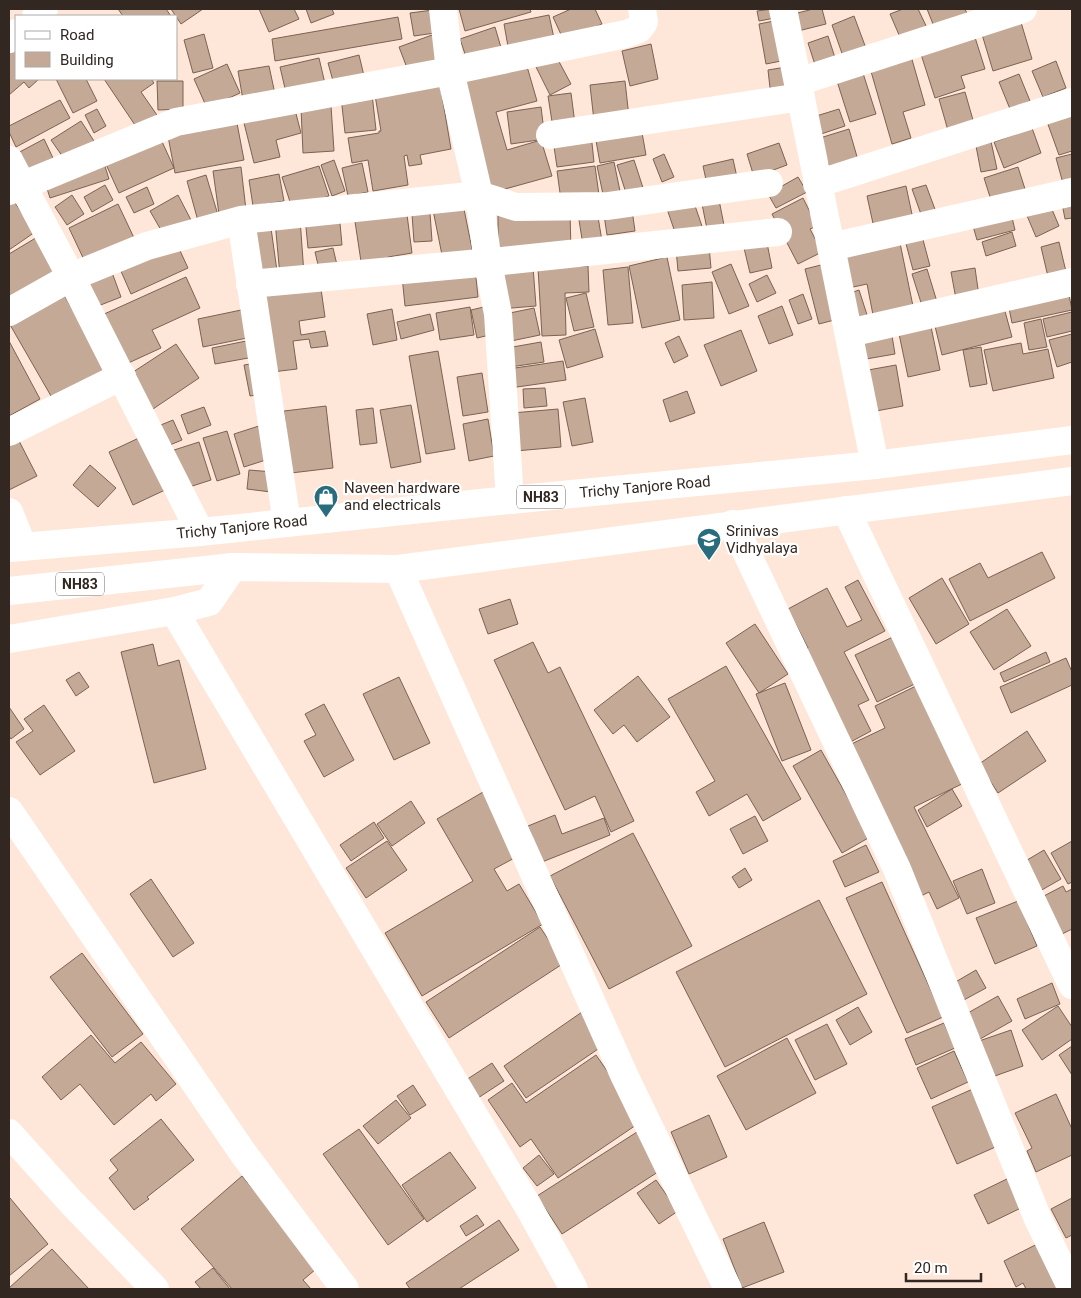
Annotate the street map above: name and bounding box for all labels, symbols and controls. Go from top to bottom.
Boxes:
legend [15,15,178,80]
text: Road [60,26,94,44]
text: Building [60,51,114,69]
street label: Trichy Tanjore Road [579,472,711,502]
place label: Naveen hardware and electricals [344,479,460,514]
shop icon: Naveen hardware and electricals [313,484,339,518]
road number: NH83 [517,486,565,508]
street label: Trichy Tanjore Road [176,511,308,543]
place label: Srinivas Vidhyalaya [726,522,798,557]
school or university icon: Srinivas Vidhyalaya [696,527,722,561]
road number: NH83 [56,572,104,596]
scale bar [906,1250,981,1282]
text: 20 m [914,1259,948,1277]

